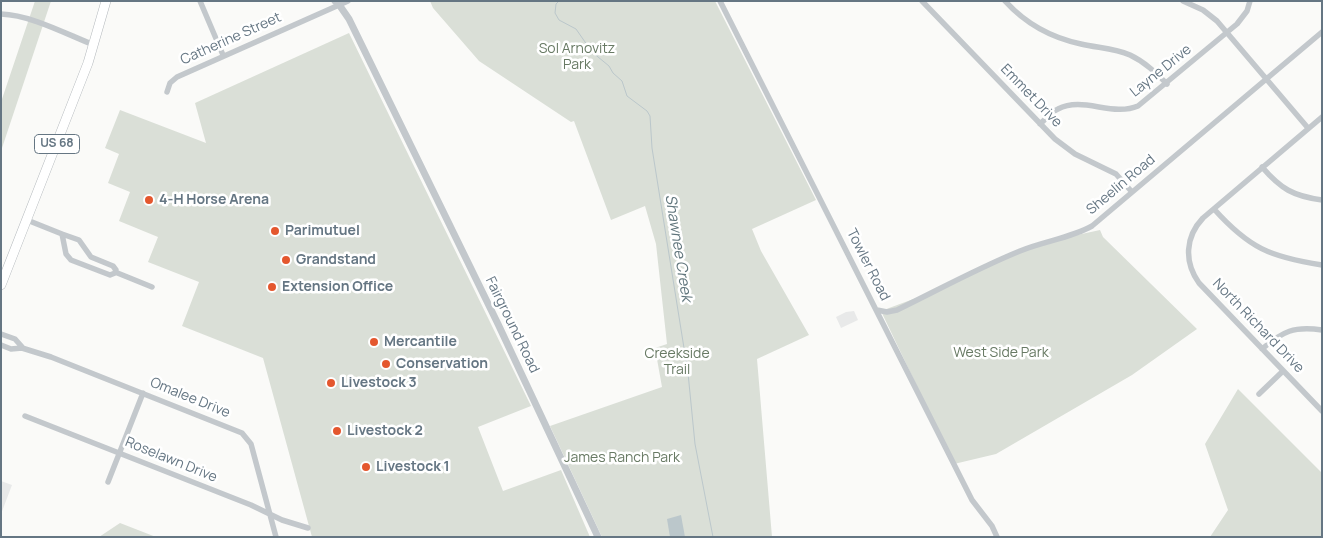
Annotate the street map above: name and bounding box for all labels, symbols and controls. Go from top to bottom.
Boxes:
street label: Catherine Street [178,9,284,69]
park label: Sol Arnovitz Park [539,41,615,74]
street label: Layne Drive [1127,41,1195,101]
street label: Emmet Drive [997,61,1065,131]
road number: US 68 [34,134,80,154]
street label: Sheelin Road [1083,152,1159,218]
place label: 4-H Horse Arena [159,192,269,208]
water label: Shawnee Creek [661,193,695,303]
marker: 4-H Horse Arena [143,194,155,206]
place label: Parimutuel [285,223,360,239]
marker: Parimutuel [269,225,281,237]
street label: Towler Road [843,226,893,304]
place label: Grandstand [296,252,376,268]
marker: Grandstand [280,254,292,266]
street label: Fairground Road [481,274,543,376]
street label: North Richard Drive [1209,275,1307,377]
place label: Extension Office [282,279,393,295]
marker: Extension Office [266,281,278,293]
place label: Mercantile [384,334,457,350]
marker: Mercantile [368,336,380,348]
park label: West Side Park [953,345,1049,361]
park label: Creekside Trail [644,346,710,378]
place label: Conservation [396,356,488,372]
marker: Conservation [380,358,392,370]
street label: Omalee Drive [147,374,233,422]
place label: Livestock 3 [341,375,417,391]
marker: Livestock 3 [325,377,337,389]
place label: Livestock 2 [347,423,423,439]
marker: Livestock 2 [331,425,343,437]
street label: Roselawn Drive [122,434,220,486]
park label: James Ranch Park [564,450,680,466]
place label: Livestock 1 [376,459,450,475]
marker: Livestock 1 [360,461,372,473]

